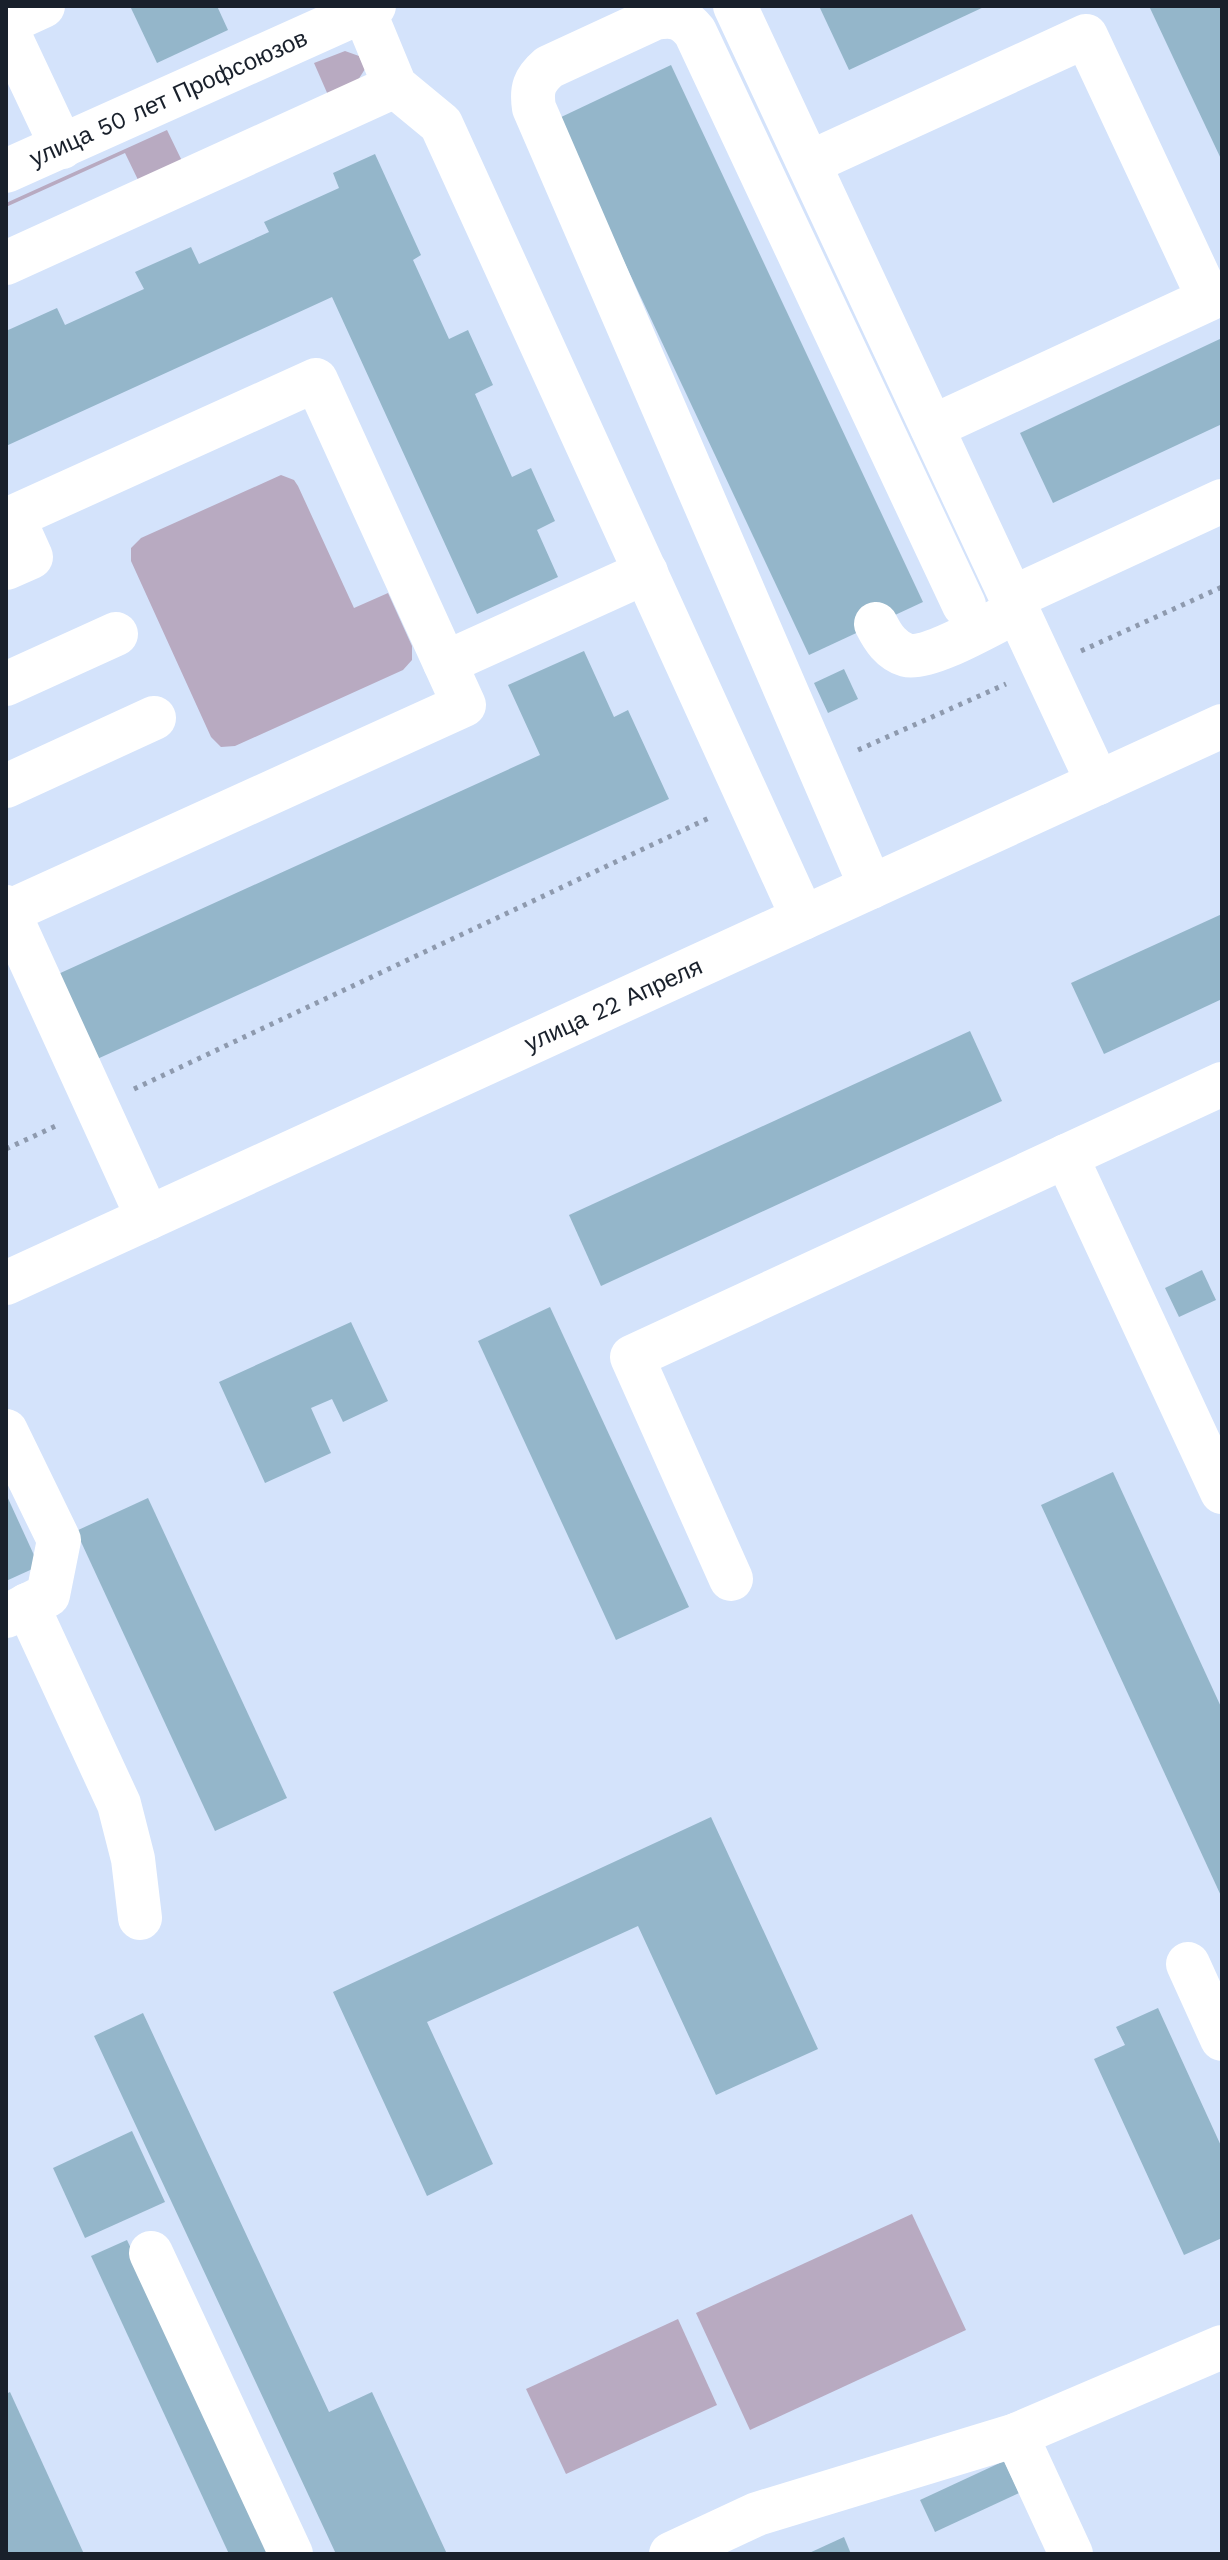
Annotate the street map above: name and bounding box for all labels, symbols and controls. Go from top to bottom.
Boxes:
street label: улица 50 лет Профсоюзов [25,24,312,173]
street label: улица 22 Апреля [520,952,707,1058]

